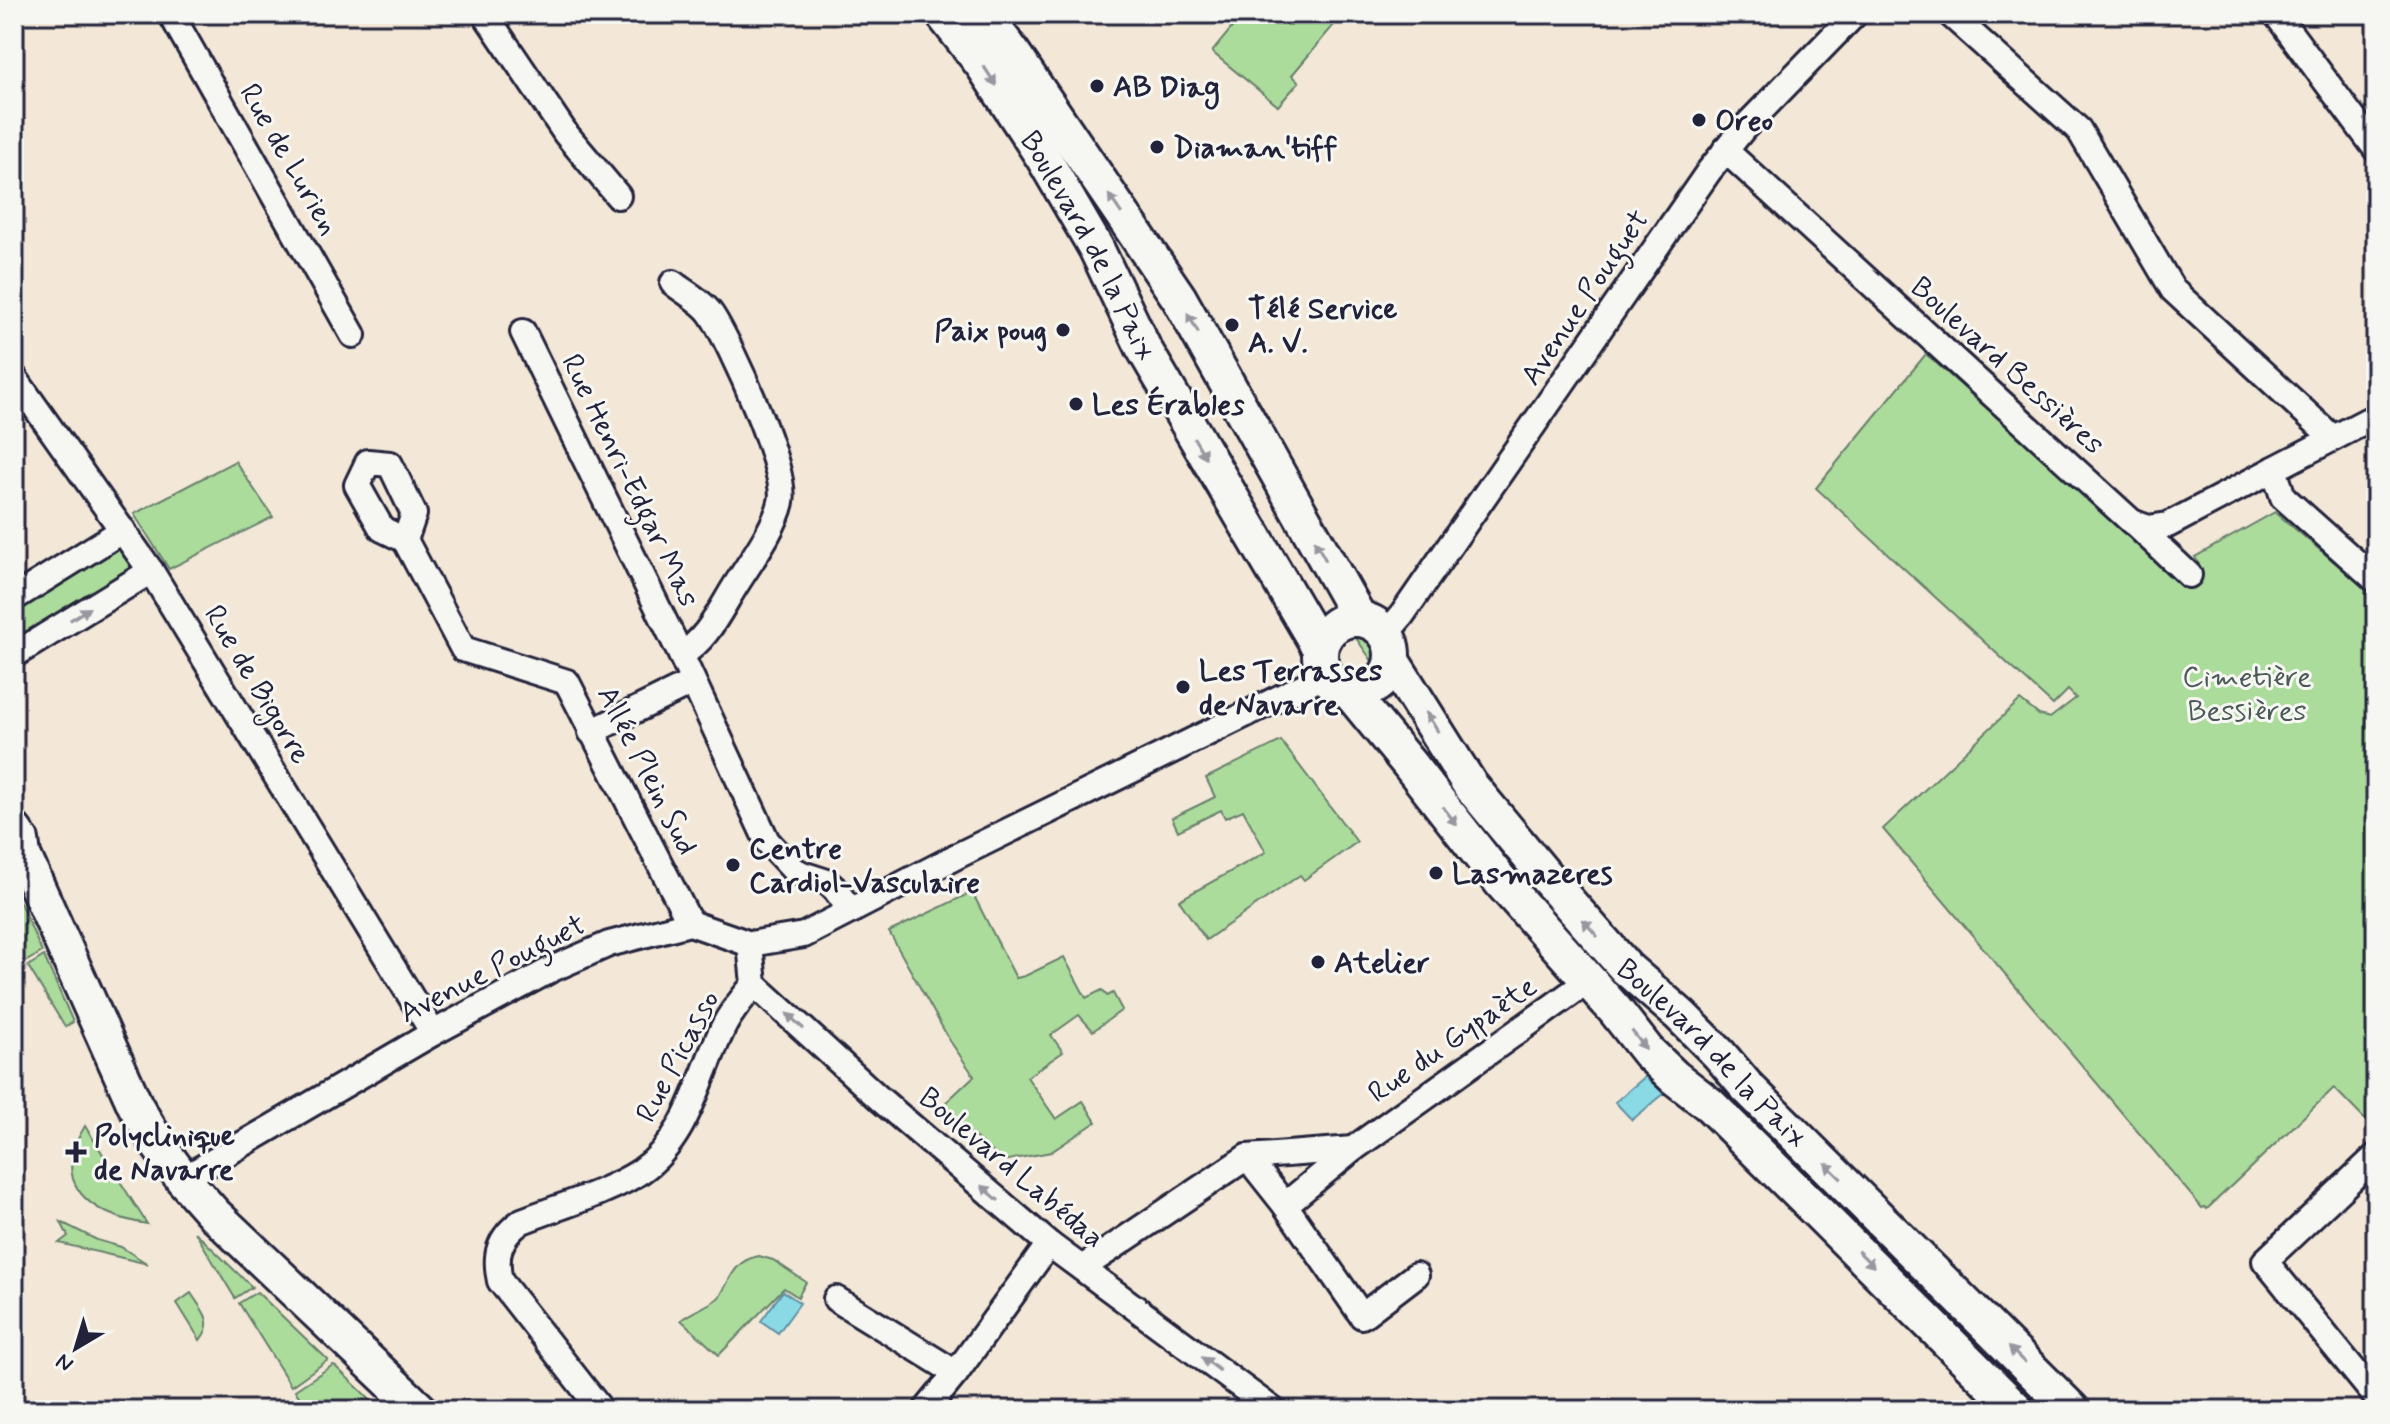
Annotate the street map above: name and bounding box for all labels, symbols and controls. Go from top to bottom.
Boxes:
one-way arrow [982,66,997,87]
place label: AB Diag [1113,68,1220,110]
street label: Rue de Lurien [230,77,348,243]
marker: AB Diag [1088,77,1106,95]
place label: Oreo [1715,102,1773,141]
marker: Oreo [1690,111,1708,129]
street label: Boulevard de la Paix [1010,124,1164,368]
place label: Diaman'tiff [1173,129,1338,168]
marker: Diaman'tiff [1148,138,1166,156]
one-way arrow [1108,193,1123,214]
street label: Avenue Pouguet [1512,202,1661,395]
street label: Boulevard Bessières [1902,268,2112,464]
place label: Télé Service A. V. [1248,290,1397,363]
place label: Paix poug [934,312,1047,352]
one-way arrow [1186,312,1200,335]
marker: Télé Service A. V. [1223,316,1241,334]
marker: Paix poug [1054,321,1072,339]
street label: Rue Henri-Edgar Mas [549,348,708,615]
place label: Les Érables [1092,386,1245,425]
marker: Les Érables [1067,395,1085,413]
one-way arrow [1193,437,1207,459]
one-way arrow [1314,539,1327,562]
street label: Rue de Bigorre [192,598,319,772]
one-way arrow [69,608,91,622]
place label: Les Terrasses de Navarre [1199,652,1383,725]
park label: Cimetière Bessières [2182,658,2312,731]
marker: Les Terrasses de Navarre [1174,678,1192,696]
street label: Allée Plein Sud [587,679,706,862]
one-way arrow [1425,711,1439,733]
one-way arrow [1441,806,1458,826]
place label: Centre Cardiol-Vasculaire [749,830,980,903]
place label: Lasmazeres [1452,855,1613,894]
marker: Centre Cardiol-Vasculaire [724,856,742,874]
marker: Lasmazeres [1427,864,1445,882]
street label: Avenue Pouguet [393,906,594,1036]
one-way arrow [1582,918,1599,938]
place label: Atelier [1334,944,1430,983]
street label: Boulevard de la Paix [1608,950,1815,1157]
marker: Atelier [1309,953,1327,971]
street label: Rue du Gypaète [1361,968,1545,1113]
street label: Rue Picasso [627,984,729,1129]
one-way arrow [785,1012,805,1030]
one-way arrow [1630,1030,1647,1050]
street label: Boulevard Labédaa [910,1079,1112,1257]
place label: Polyclinique de Navarre [94,1117,235,1190]
marker: Polyclinique de Navarre [65,1141,87,1163]
one-way arrow [1824,1162,1843,1180]
one-way arrow [980,1185,1000,1202]
one-way arrow [1856,1249,1875,1268]
north arrow [36,1308,116,1388]
one-way arrow [2008,1346,2026,1365]
text: N [51,1347,79,1378]
one-way arrow [1200,1356,1221,1372]

